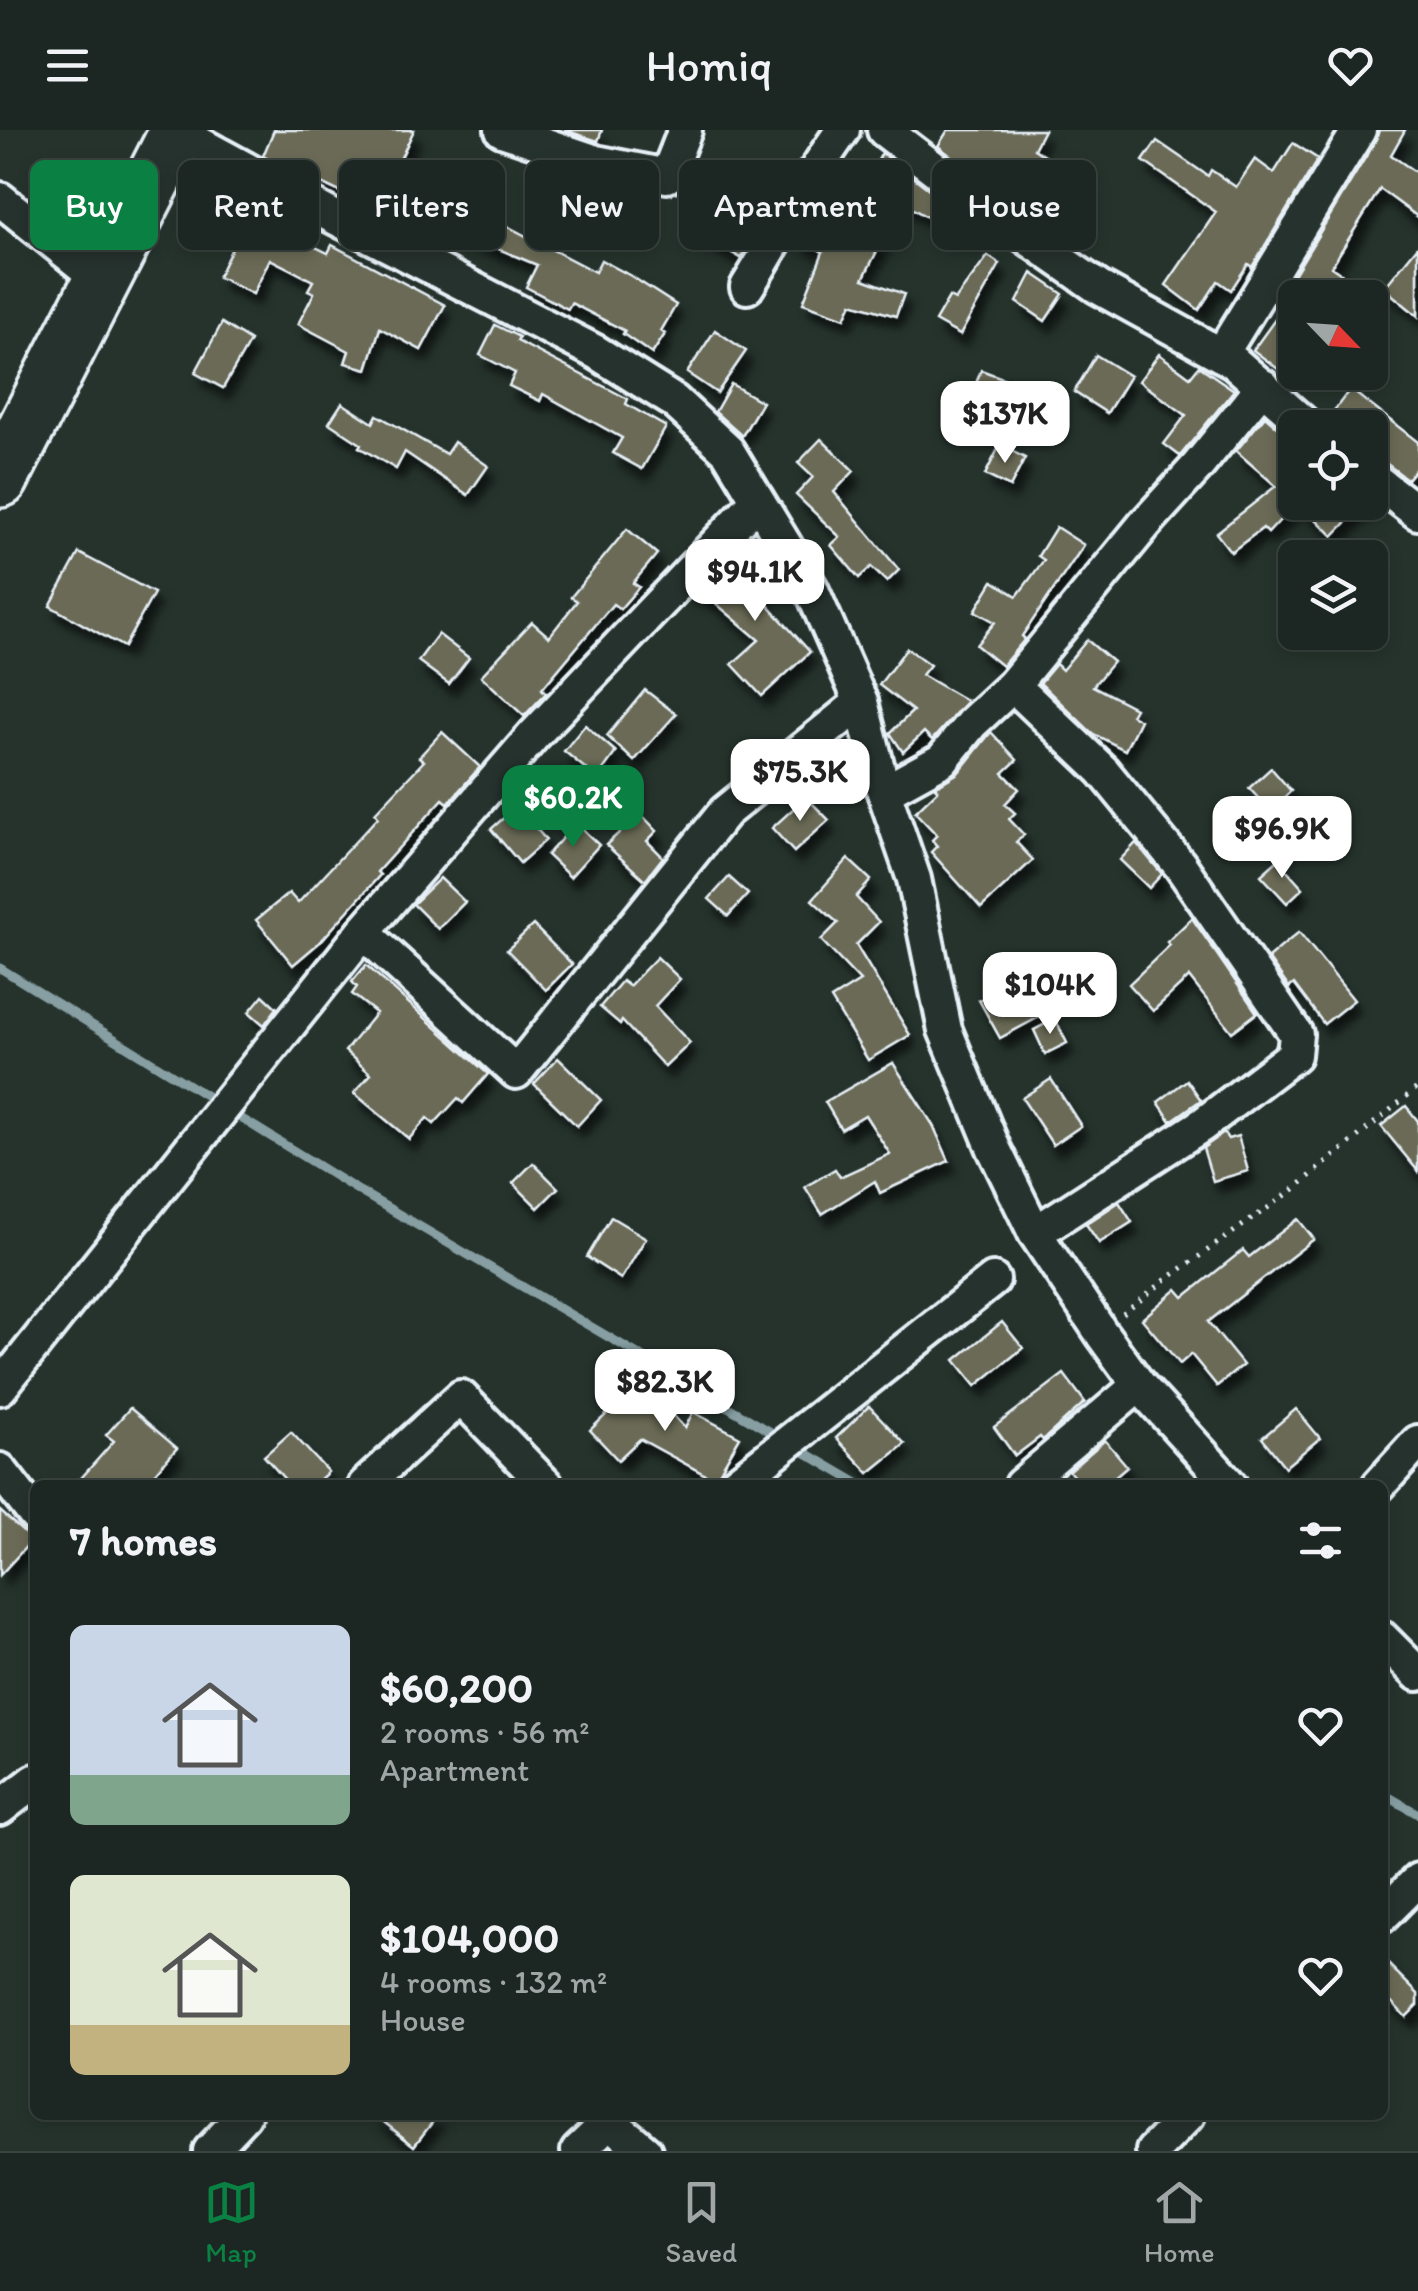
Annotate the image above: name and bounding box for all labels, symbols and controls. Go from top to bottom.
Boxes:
icon: menu [40,38,95,93]
text: Homiq [646,38,772,92]
icon: heart [1323,38,1378,93]
chip: Buy [30,160,158,250]
chip: Rent [178,160,319,250]
chip: Filters [339,160,505,250]
chip: New [525,160,659,250]
chip: Apartment [679,160,912,250]
chip: House [932,160,1096,250]
north arrow [1278,280,1388,390]
map controls [1278,280,1388,650]
pin: $137K [935,381,1075,466]
text: $137K [963,394,1047,432]
button: locate [1278,410,1388,520]
pin: $94.1K [674,539,836,624]
button: layers [1278,540,1388,650]
text: $94.1K [707,552,803,590]
pin: $75.3K [719,739,881,824]
text: $75.3K [753,752,847,790]
pin: $60.2K [492,765,654,850]
text: $60.2K [524,778,622,816]
pin: $96.9K [1201,796,1363,881]
text: $96.9K [1235,809,1329,847]
pin: $104K [980,952,1120,1037]
text: $104K [1005,965,1095,1003]
pin: $82.3K [584,1349,746,1434]
text: $82.3K [617,1362,713,1400]
icon: filters [1293,1513,1348,1568]
text: 7 homes [70,1515,217,1566]
text: $60,200 [380,1662,533,1713]
icon: home [150,1665,270,1785]
icon: heart [1293,1698,1348,1753]
text: 2 rooms · 56 m² [380,1713,589,1751]
text: Apartment [380,1751,529,1789]
text: $104,000 [380,1912,559,1963]
icon: home [150,1915,270,2035]
icon: heart [1293,1948,1348,2003]
text: 4 rooms · 132 m² [380,1963,607,2001]
text: House [380,2001,466,2039]
tab: Map [204,2175,259,2269]
tab: Saved [666,2175,737,2269]
tab: Home [1144,2175,1215,2269]

